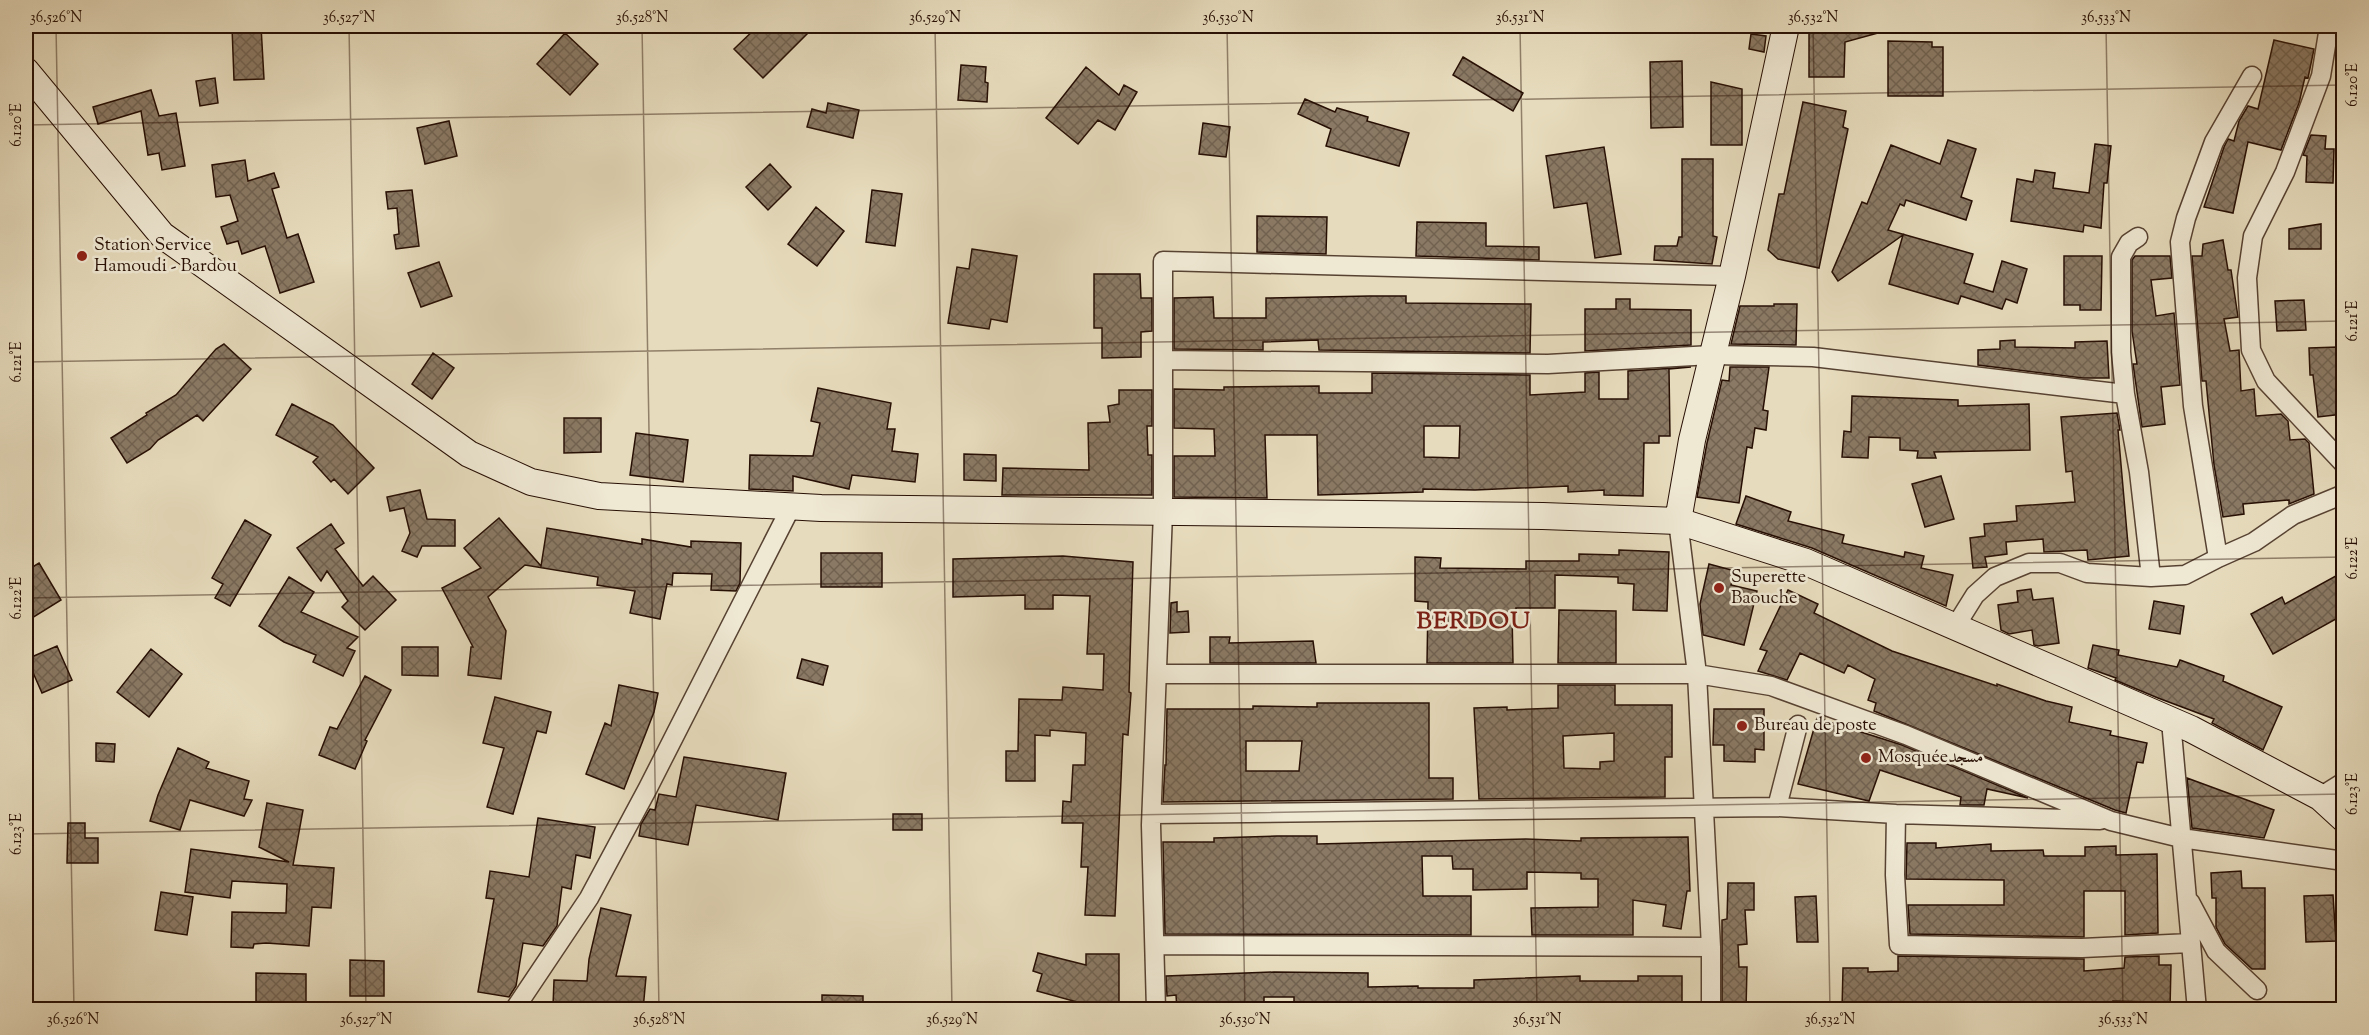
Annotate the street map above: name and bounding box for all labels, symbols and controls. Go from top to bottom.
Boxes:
text: 36.526°N [30,8,82,29]
text: 36.527°N [323,8,375,29]
text: 36.528°N [616,8,668,29]
text: 36.529°N [909,8,961,29]
text: 36.530°N [1202,8,1254,29]
text: 36.531°N [1495,8,1545,29]
text: 36.532°N [1788,8,1838,29]
text: 36.533°N [2081,8,2131,29]
text: 6.120°E [2343,63,2364,107]
text: 6.120°E [7,103,28,147]
place label: Station Service Hamoudi - Bardou [94,233,237,280]
marker: Station Service Hamoudi - Bardou [75,249,89,263]
text: 6.121°E [2343,300,2364,342]
text: 6.121°E [7,341,28,383]
text: 6.122°E [2343,537,2364,579]
place label: Superette Baouche [1731,565,1806,612]
text: 6.122°E [7,577,28,619]
marker: Superette Baouche [1712,581,1726,595]
district label: BERDOU [1417,605,1531,639]
place label: Bureau de poste [1754,713,1877,739]
marker: Bureau de poste [1735,719,1749,733]
place label: Mosquéeمسجد [1878,745,1984,771]
marker: Mosquéeمسجد [1859,751,1873,765]
text: 6.123°E [2343,773,2364,815]
text: 6.123°E [7,813,28,855]
text: 36.526°N [47,1010,99,1031]
text: 36.527°N [340,1010,392,1031]
text: 36.528°N [633,1010,685,1031]
text: 36.529°N [926,1010,978,1031]
text: 36.530°N [1219,1010,1271,1031]
text: 36.531°N [1512,1010,1562,1031]
text: 36.532°N [1805,1010,1855,1031]
text: 36.533°N [2098,1010,2148,1031]

